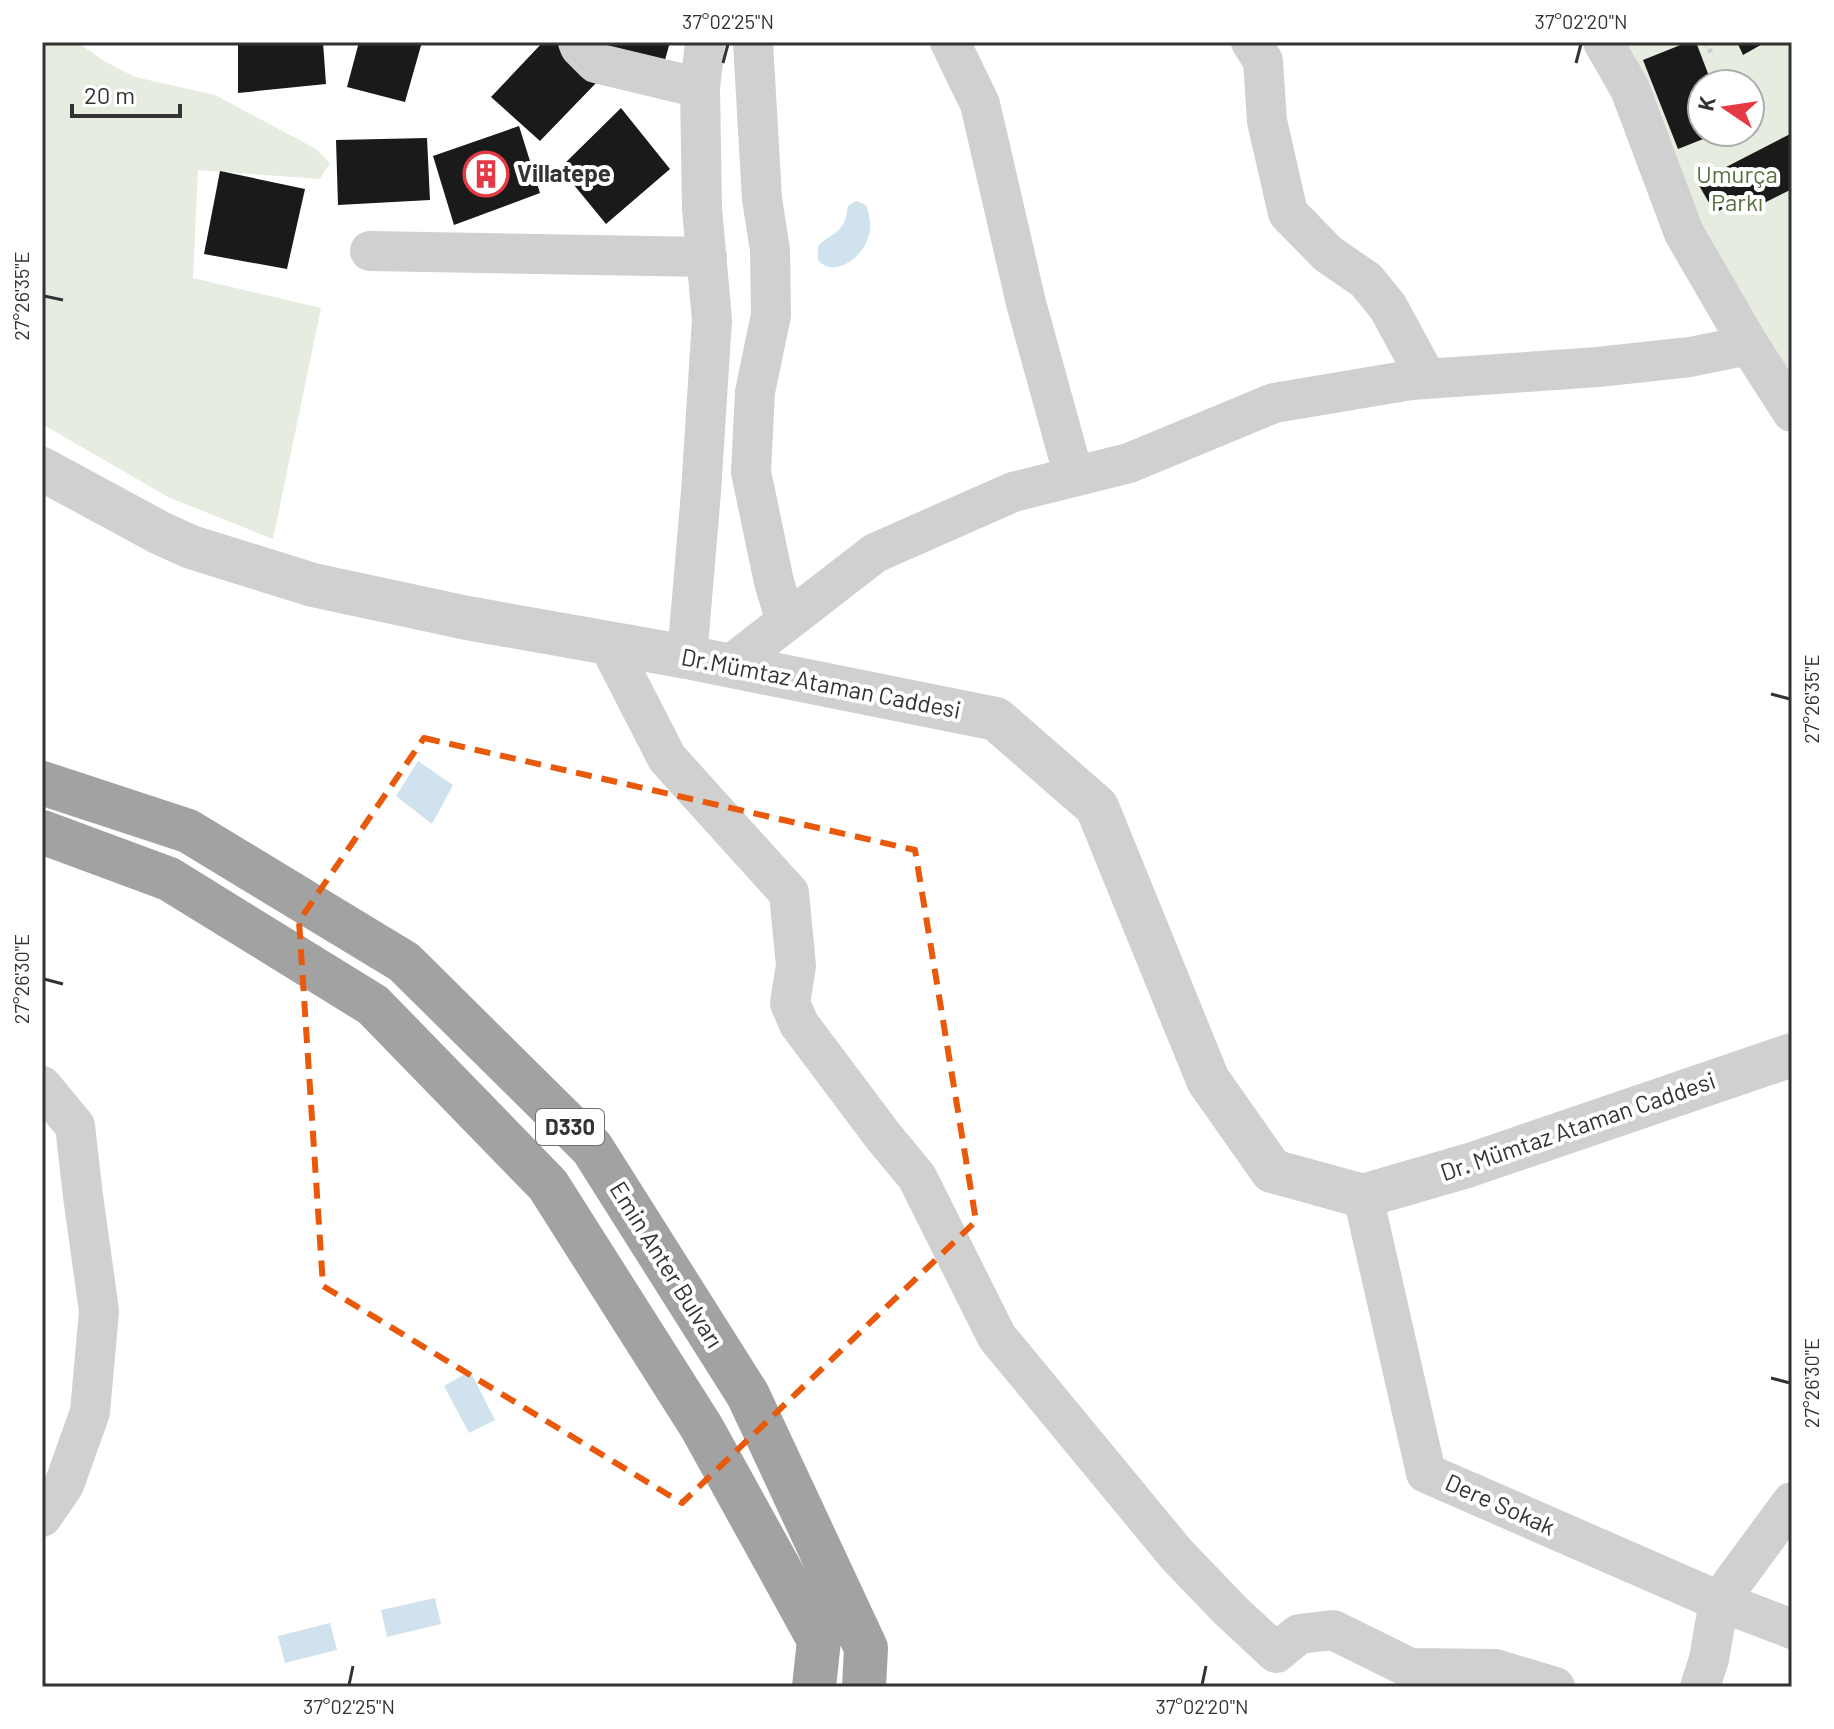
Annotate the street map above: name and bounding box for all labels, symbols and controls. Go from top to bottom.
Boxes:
text: 37°02'25"N [682,9,774,33]
text: 37°02'20"N [1535,9,1627,33]
scale bar [72,68,180,118]
north arrow [1686,68,1766,148]
text: 20 m [84,80,135,109]
text: K [1691,93,1720,113]
building icon: Villatepe [462,150,510,198]
place label: Villatepe [517,158,611,187]
park label: Umurça Parkı [1696,159,1778,216]
text: 27°26'35"E [9,251,33,341]
street label: Dr.Mümtaz Ataman Caddesi [679,641,963,724]
text: 27°26'35"E [1799,654,1823,744]
text: 27°26'30"E [9,934,33,1024]
street label: Dr. Mümtaz Ataman Caddesi [1436,1065,1719,1186]
road number: D330 [536,1109,604,1145]
street label: Emin Anter Bulvarı [604,1176,730,1353]
text: 27°26'30"E [1799,1338,1823,1428]
street label: Dere Sokak [1441,1467,1560,1541]
text: 37°02'25"N [303,1694,395,1718]
text: 37°02'20"N [1156,1694,1248,1718]

